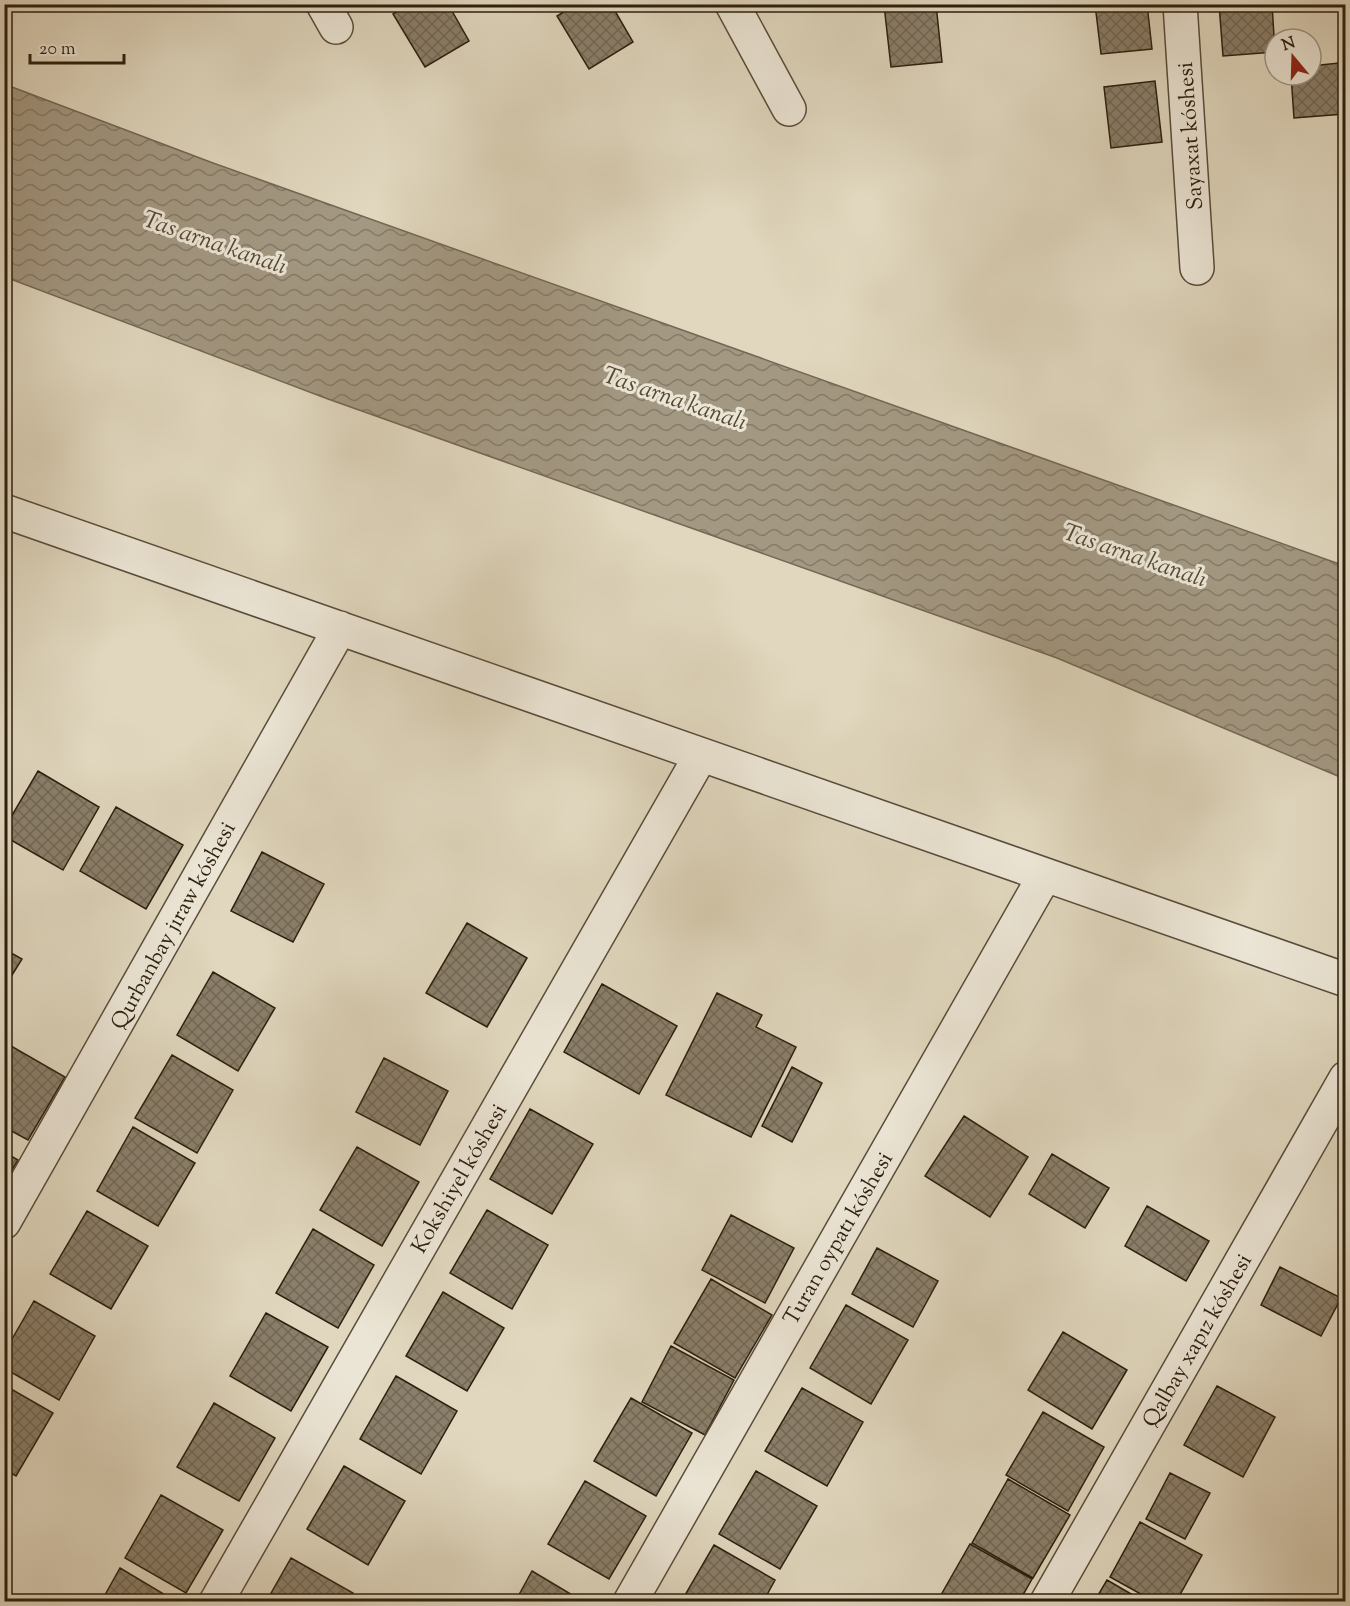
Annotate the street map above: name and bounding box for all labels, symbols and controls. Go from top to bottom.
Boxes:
scale bar [30,27,124,65]
north arrow [1263,27,1323,87]
text: N [1279,32,1299,58]
text: 20 m [39,37,76,63]
street label: Sayaxat kóshesi [1171,61,1213,211]
water label: Tas arna kanalı [138,203,291,284]
water label: Tas arna kanalı [598,359,751,440]
water label: Tas arna kanalı [1058,516,1211,597]
street label: Qurbanbay jıraw kóshesi [104,817,245,1036]
street label: Kokshiyel kóshesi [405,1099,516,1260]
street label: Turan oypatı kóshesi [777,1147,902,1332]
street label: Qalbay xapız kóshesi [1136,1249,1261,1434]

